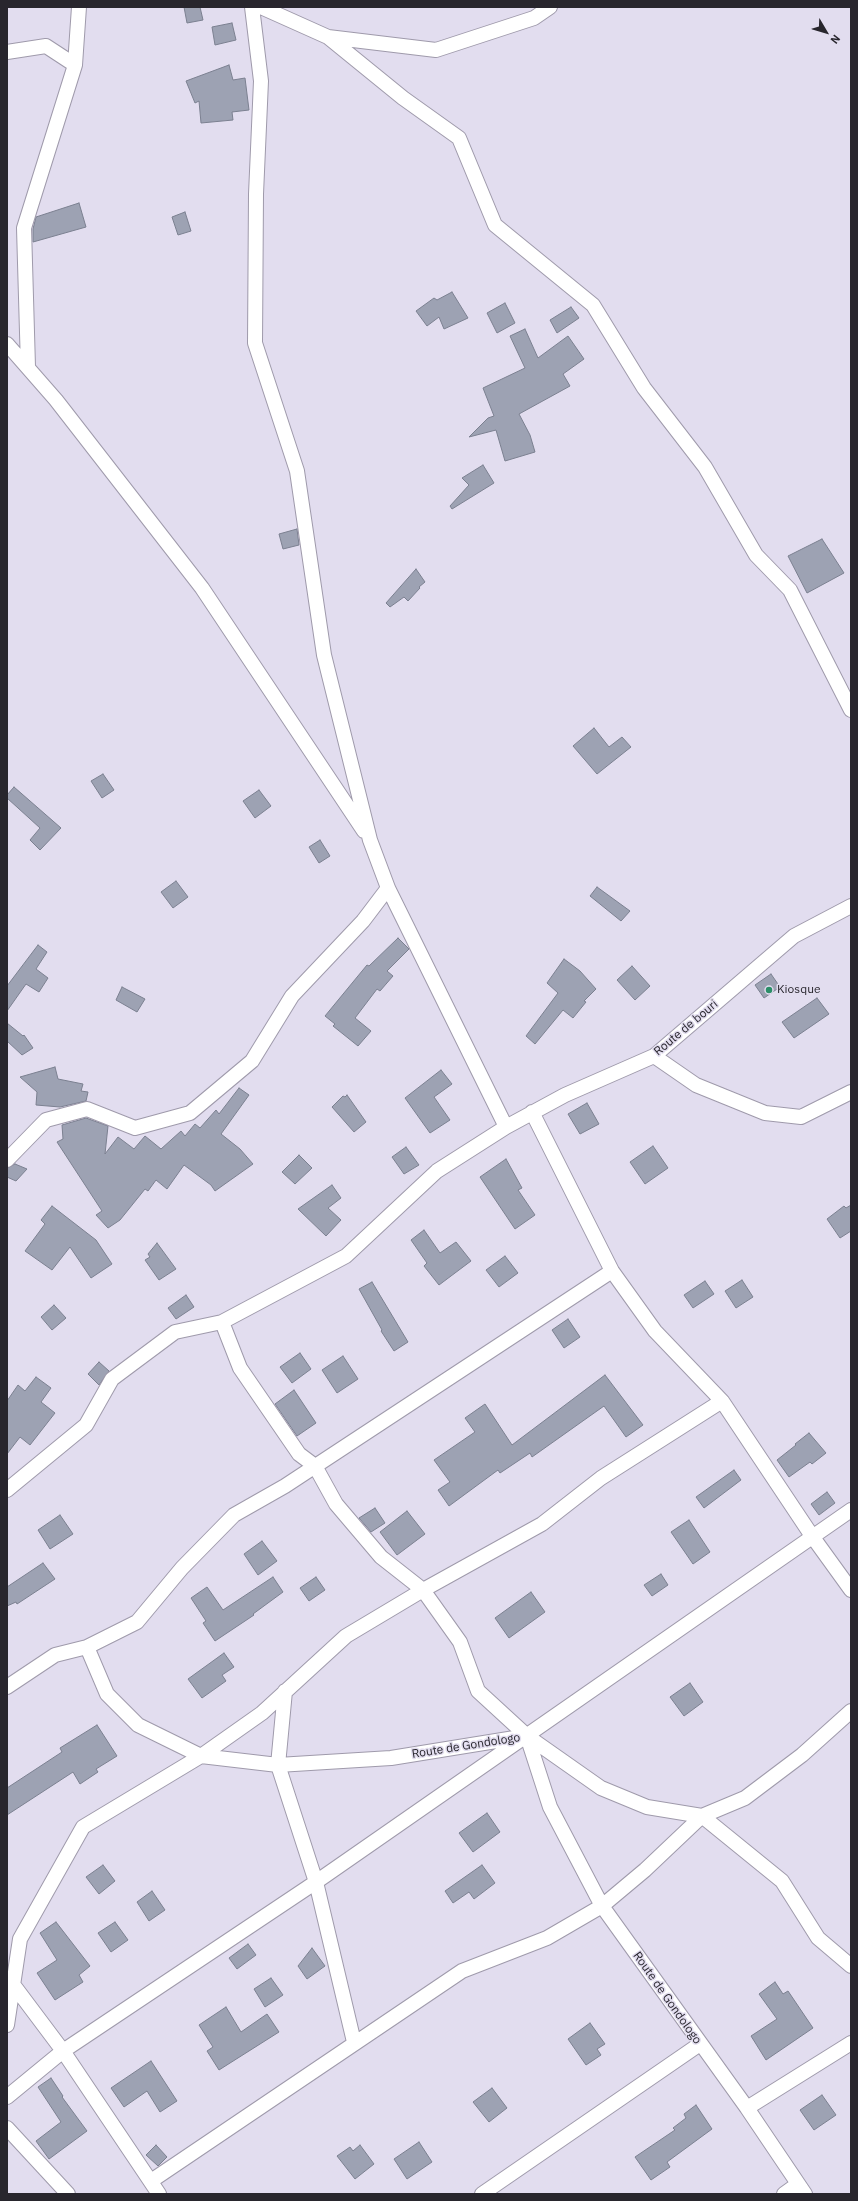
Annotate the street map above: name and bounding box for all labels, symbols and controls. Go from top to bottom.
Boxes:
north arrow [806,12,846,52]
text: N [827,32,843,47]
place label: Kiosque [777,983,821,997]
marker: Kiosque [764,985,774,995]
street label: Route de bouri [651,997,721,1059]
street label: Route de Gondologo [411,1730,521,1762]
street label: Route de Gondologo [630,1949,704,2047]

